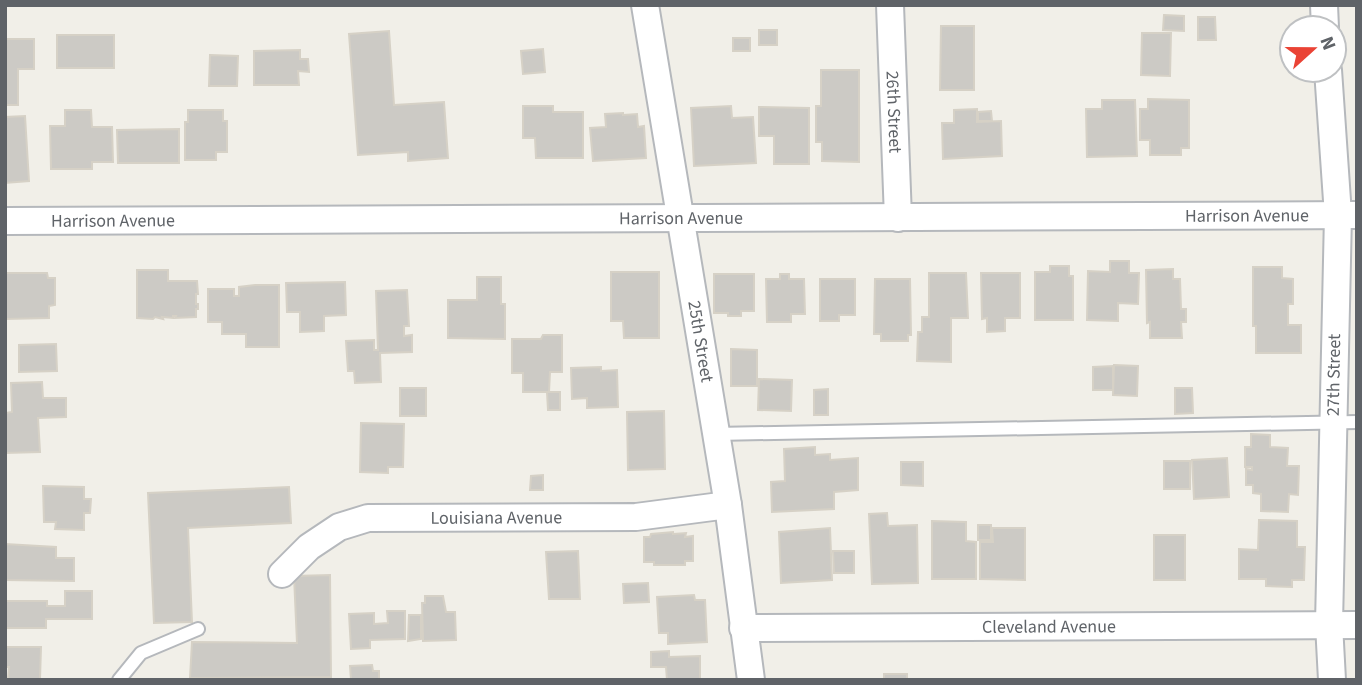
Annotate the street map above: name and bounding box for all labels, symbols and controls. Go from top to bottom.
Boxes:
north arrow [1278,14,1348,84]
text: N [1313,33,1342,54]
street label: 26th Street [880,70,908,154]
street label: Harrison Avenue [1185,203,1309,228]
street label: Harrison Avenue [619,205,743,231]
street label: Harrison Avenue [51,208,175,233]
street label: 25th Street [682,299,720,384]
street label: 27th Street [1321,334,1347,416]
street label: Louisiana Avenue [431,505,562,530]
street label: Cleveland Avenue [982,614,1116,639]

